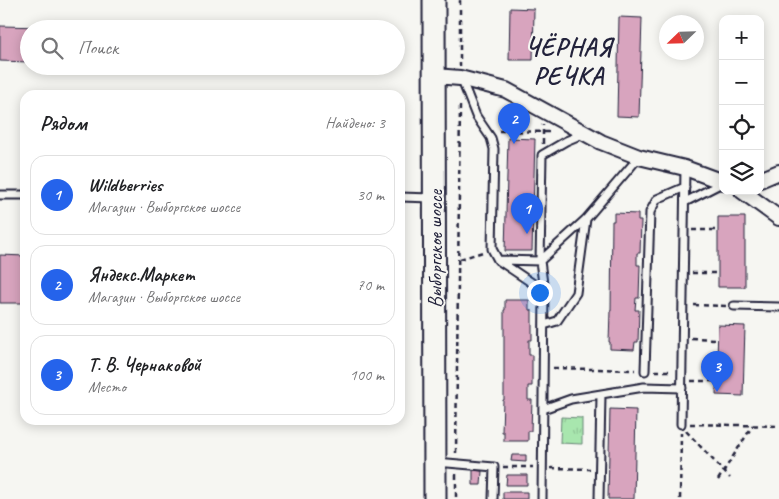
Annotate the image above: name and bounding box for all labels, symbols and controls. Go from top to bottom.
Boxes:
north arrow [659,15,704,60]
map controls [719,15,764,195]
button: + [719,15,764,60]
search box [20,20,405,75]
district label: ЧЁРНАЯ РЕЧКА [525,31,615,92]
icon: search [38,34,66,62]
text: Поиск [78,36,118,60]
button: − [719,60,764,105]
pin: 2 [498,103,530,144]
button: locate [719,105,764,150]
text: Рядом [40,110,87,136]
text: Найдено: 3 [325,113,385,133]
button: layers [719,150,764,195]
text: Wildberries [88,173,162,197]
text: 1 [53,185,61,205]
text: 30 m [357,185,384,205]
street label: Выборгское шоссе [423,188,448,308]
pin: 1 [511,193,543,234]
text: Магазин · Выборгское шоссе [88,197,240,217]
text: Яндекс.Маркет [88,263,195,287]
text: 2 [53,275,61,295]
text: 70 m [357,275,384,295]
your location [527,280,553,306]
text: Магазин · Выборгское шоссе [88,287,240,307]
pin: 3 [701,351,733,392]
text: Т. В. Чернаковой [88,353,201,377]
text: 3 [53,365,61,385]
text: 100 m [350,365,384,385]
text: Место [88,377,126,397]

